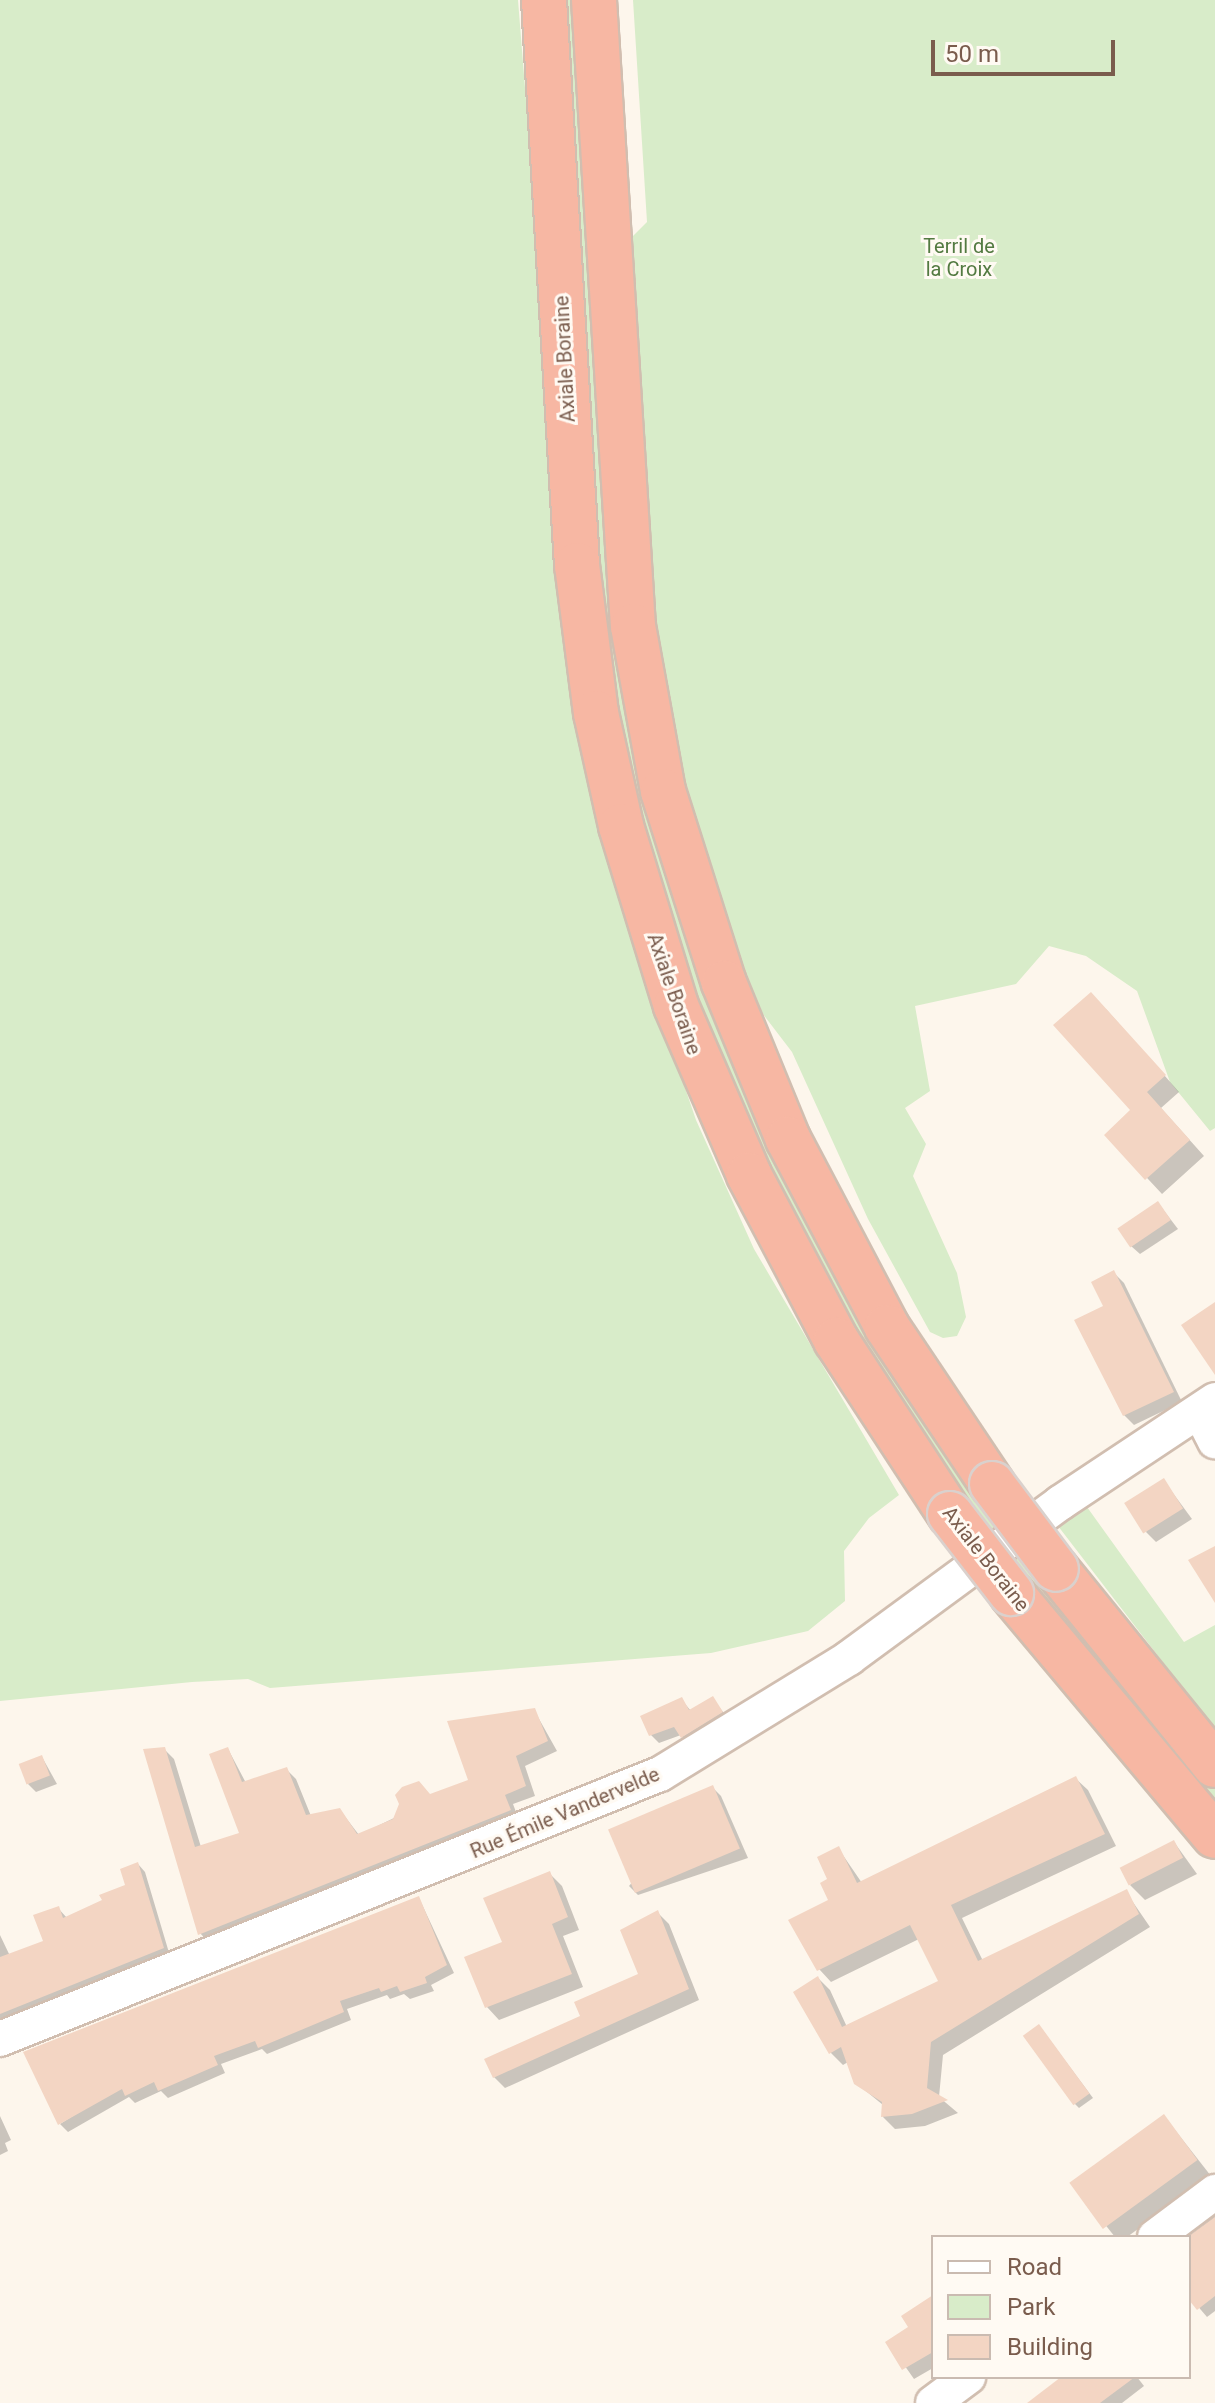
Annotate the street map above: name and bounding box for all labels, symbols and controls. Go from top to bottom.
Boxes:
scale bar [935,24,1119,74]
text: 50 m [945,40,999,68]
park label: Terril de la Croix [923,234,995,281]
street label: Axiale Boraine [550,295,580,423]
street label: Axiale Boraine [642,930,706,1058]
street label: Axiale Boraine [938,1502,1034,1616]
street label: Rue Émile Vandervelde [467,1762,663,1864]
legend [931,2235,1191,2379]
text: Road [1007,2253,1062,2281]
text: Park [1007,2293,1055,2321]
text: Building [1007,2333,1093,2361]

